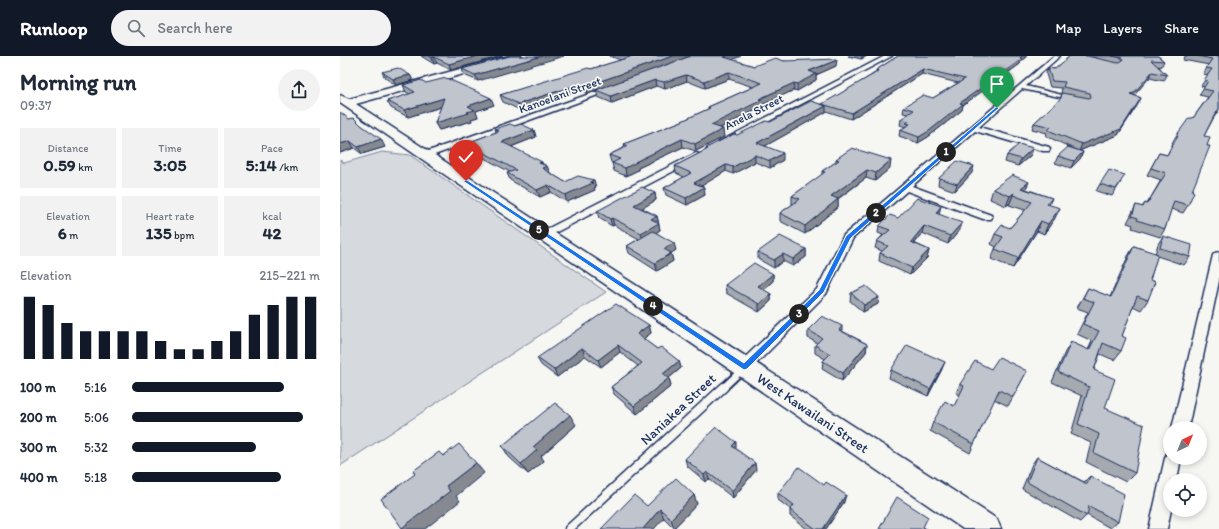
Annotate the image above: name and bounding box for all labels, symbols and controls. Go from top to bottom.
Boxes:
search box [111,10,391,46]
text: Runloop [20,17,87,40]
icon: search [125,17,147,39]
text: Search here [157,19,233,37]
text: Map [1056,20,1081,37]
text: Layers [1103,20,1142,37]
text: Share [1164,20,1199,37]
pin [980,67,1014,108]
text: Morning run [20,69,136,96]
button: share [278,69,320,111]
street label: Kanoelani Street [517,73,604,116]
icon: arrive [986,73,1008,95]
street label: Anela Street [722,91,786,133]
text: 09:37 [20,98,52,113]
pin [449,140,483,181]
text: Distance [47,142,89,155]
text: Time [158,142,182,155]
text: Pace [261,142,283,155]
pin: 1 [936,142,956,162]
text: 1 [943,145,949,158]
icon: check [455,146,477,168]
text: 0.59 [43,155,76,175]
text: 3:05 [154,155,186,175]
text: 5:14 [246,155,277,175]
text: km [76,161,93,174]
text: /km [277,161,298,174]
pin: 2 [866,203,886,223]
text: 2 [873,206,879,219]
text: Elevation [46,210,90,223]
text: Heart rate [146,210,194,223]
text: kcal [262,210,282,223]
pin: 5 [529,220,549,240]
text: 6 [58,223,67,243]
text: 135 [146,223,172,243]
text: 42 [262,223,282,243]
text: 5 [536,223,542,236]
text: m [67,229,78,242]
text: bpm [172,229,194,242]
text: Elevation [20,268,72,283]
text: 215–221 m [259,268,320,283]
pin: 4 [643,296,663,316]
text: 4 [650,299,656,312]
pin: 3 [789,304,809,324]
text: 3 [796,307,802,320]
street label: Naniakea Street [637,370,720,449]
street label: West Kawailani Street [754,370,872,457]
text: 100 m [20,380,56,395]
text: 5:16 [84,380,107,395]
text: 200 m [20,410,57,425]
text: 5:06 [84,410,109,425]
north arrow [1163,421,1207,465]
map controls [1163,421,1207,517]
text: 300 m [20,440,57,455]
text: 5:32 [84,440,108,455]
text: 400 m [20,470,58,485]
text: 5:18 [84,470,107,485]
button: locate [1163,473,1207,517]

